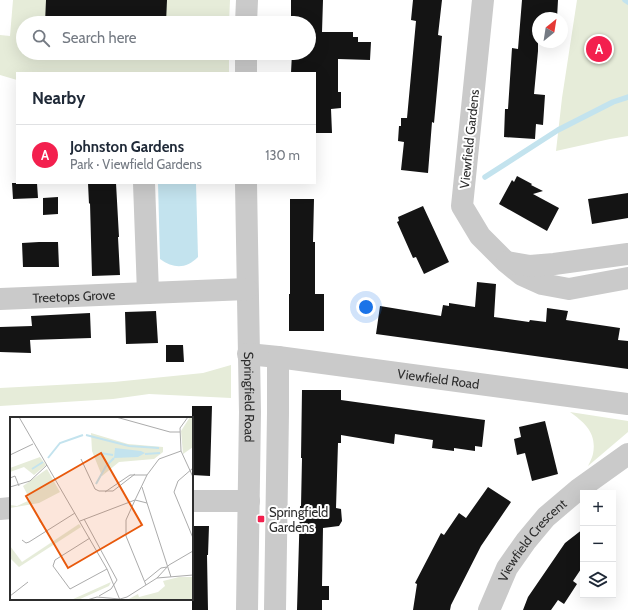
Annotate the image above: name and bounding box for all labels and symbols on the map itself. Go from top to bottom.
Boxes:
north arrow [532,12,568,48]
pin: A [586,34,612,64]
street label: Viewfield Gardens [456,88,482,189]
street label: Treetops Grove [32,286,116,306]
your location [356,297,376,317]
street label: Springfield Road [241,352,258,442]
street label: Viewfield Road [396,365,480,392]
inset map [10,417,193,600]
street label: Viewfield Crescent [494,495,570,584]
place label: Springfield Gardens [269,504,328,535]
marker: Springfield Gardens [256,514,266,524]

